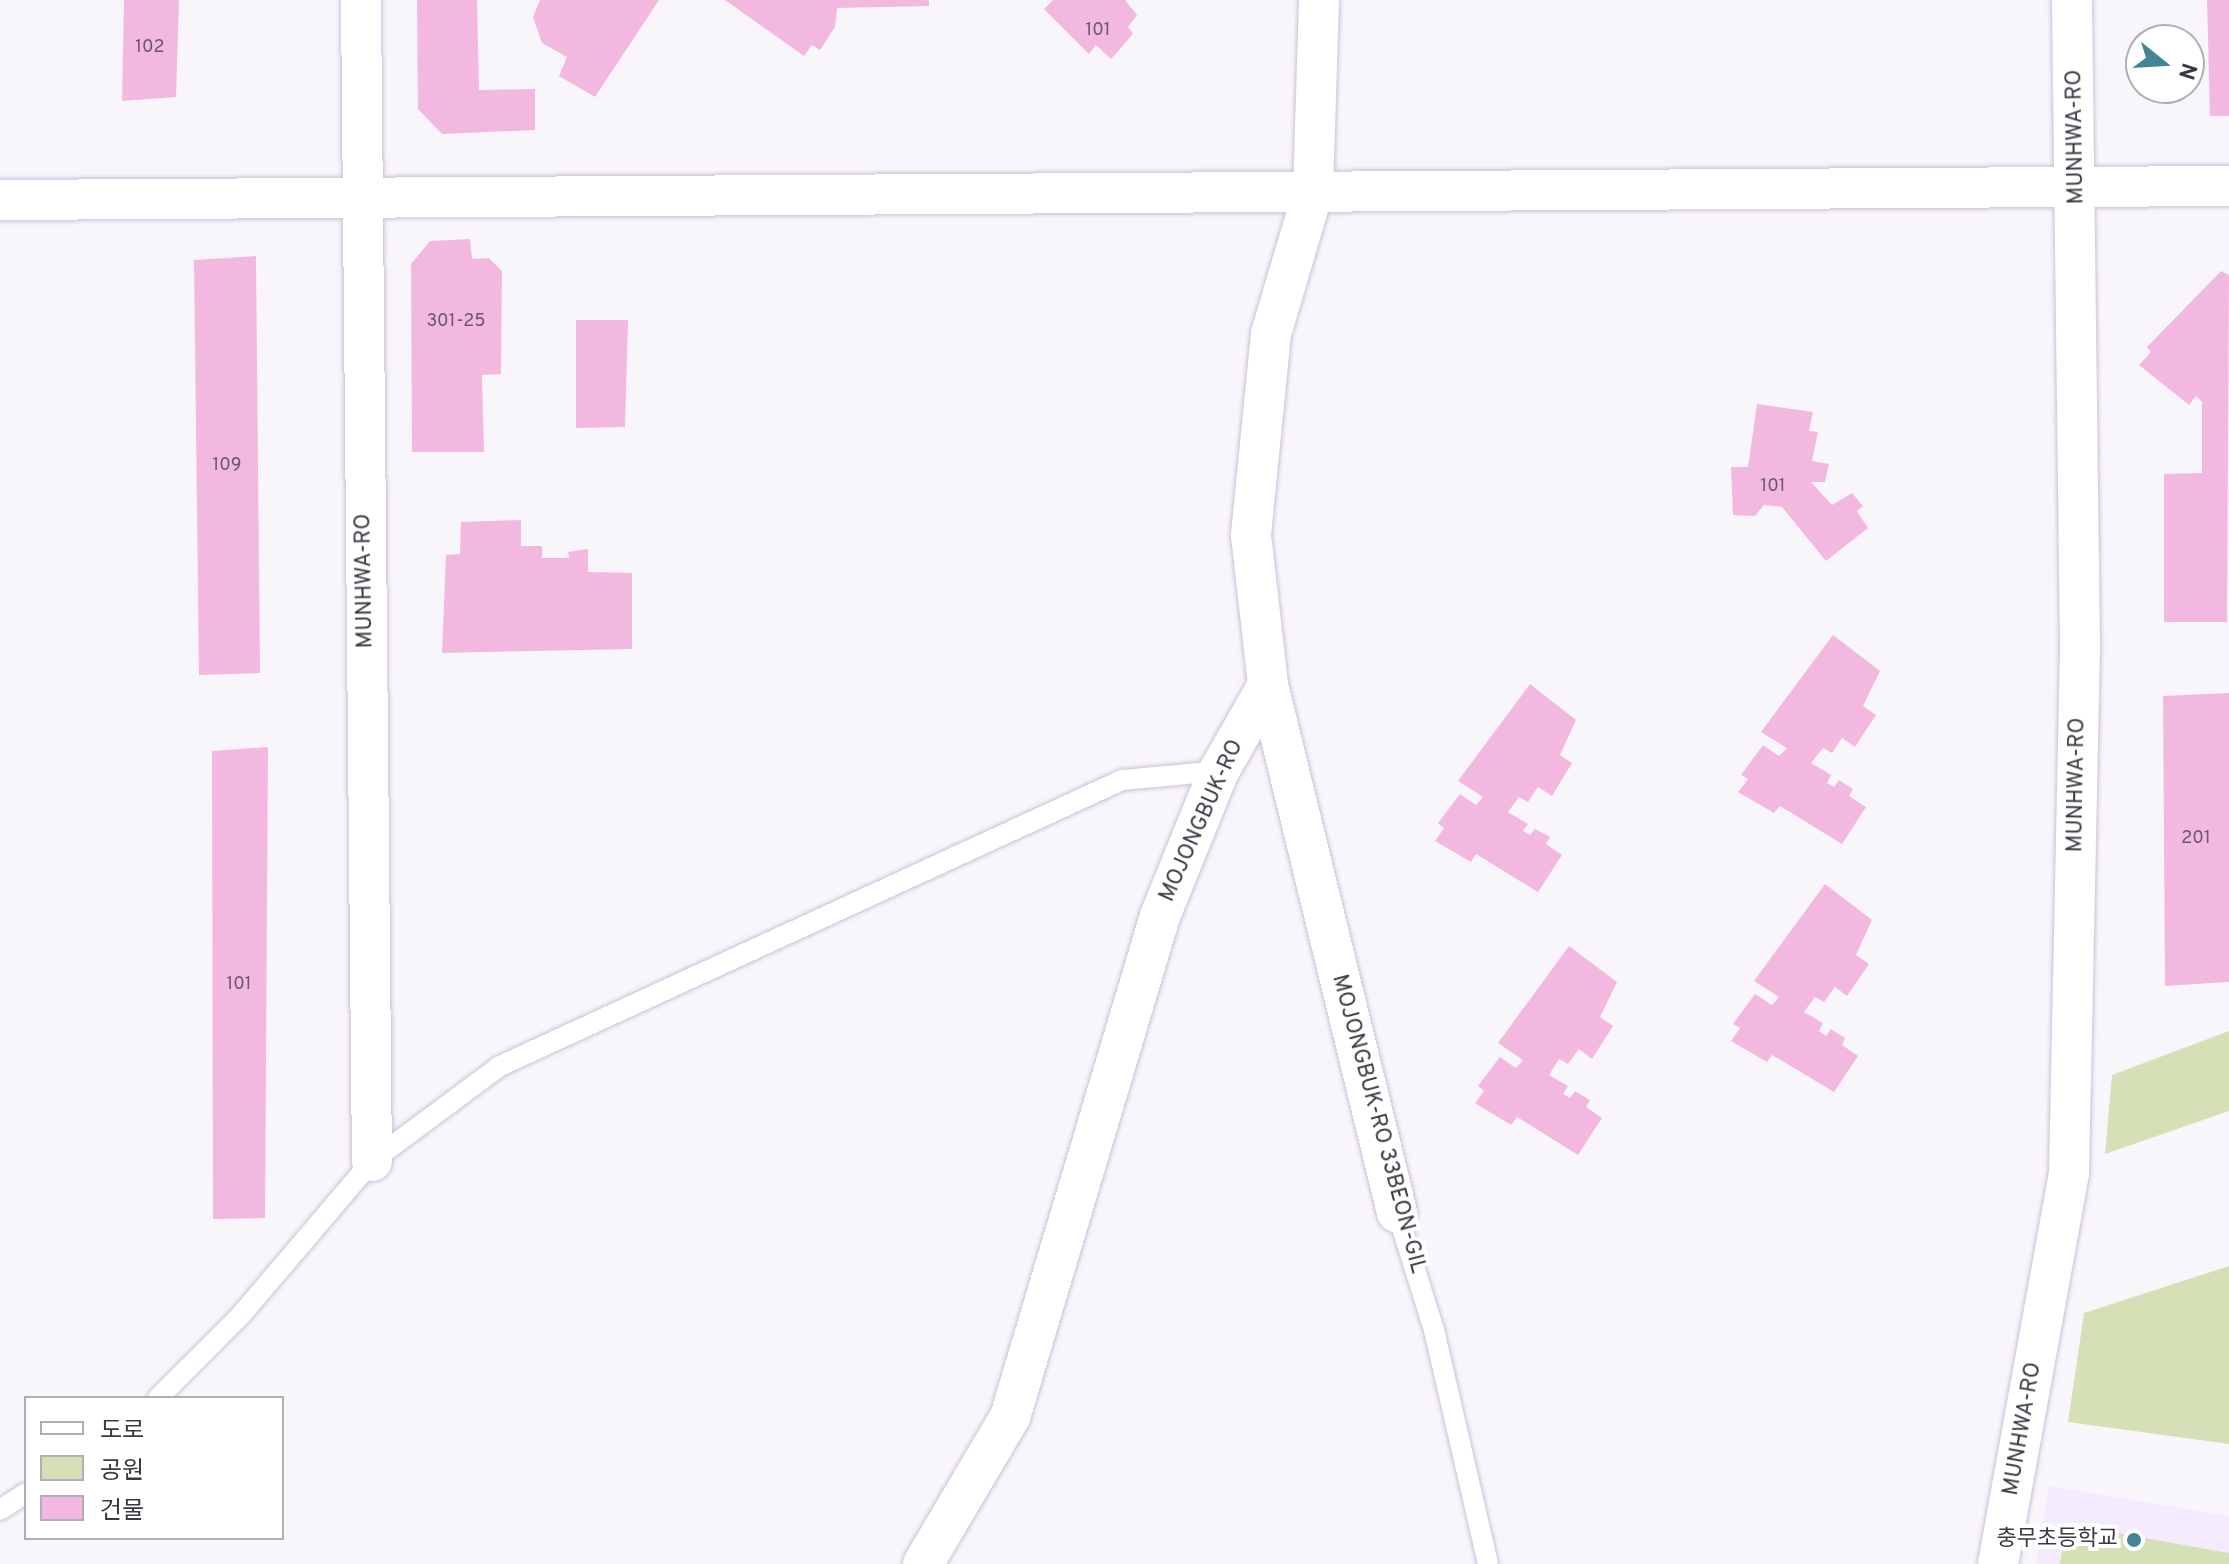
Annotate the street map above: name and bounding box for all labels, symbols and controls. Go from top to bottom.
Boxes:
house number: 101 [1086,20,1110,42]
north arrow [2125,24,2205,104]
house number: 102 [135,37,165,59]
text: N [2171,59,2202,83]
street label: MUNHWA-RO [2062,69,2090,205]
house number: 301-25 [426,311,486,333]
house number: 109 [212,455,242,477]
house number: 101 [1761,476,1785,498]
street label: MUNHWA-RO [351,513,379,649]
street label: MUNHWA-RO [2063,717,2091,853]
street label: MOJONGBUK-RO [1154,736,1250,906]
house number: 201 [2181,828,2211,850]
street label: MOJONGBUK-RO 33BEON-GIL [1325,972,1431,1276]
house number: 101 [227,974,251,996]
street label: MUNHWA-RO [1998,1360,2048,1498]
legend [24,1396,284,1540]
text: 도로 [100,1417,144,1447]
text: 공원 [100,1457,144,1487]
text: 건물 [100,1497,144,1527]
place label: 충무초등학교 [1997,1527,2118,1553]
marker: 충무초등학교 [2125,1531,2143,1549]

